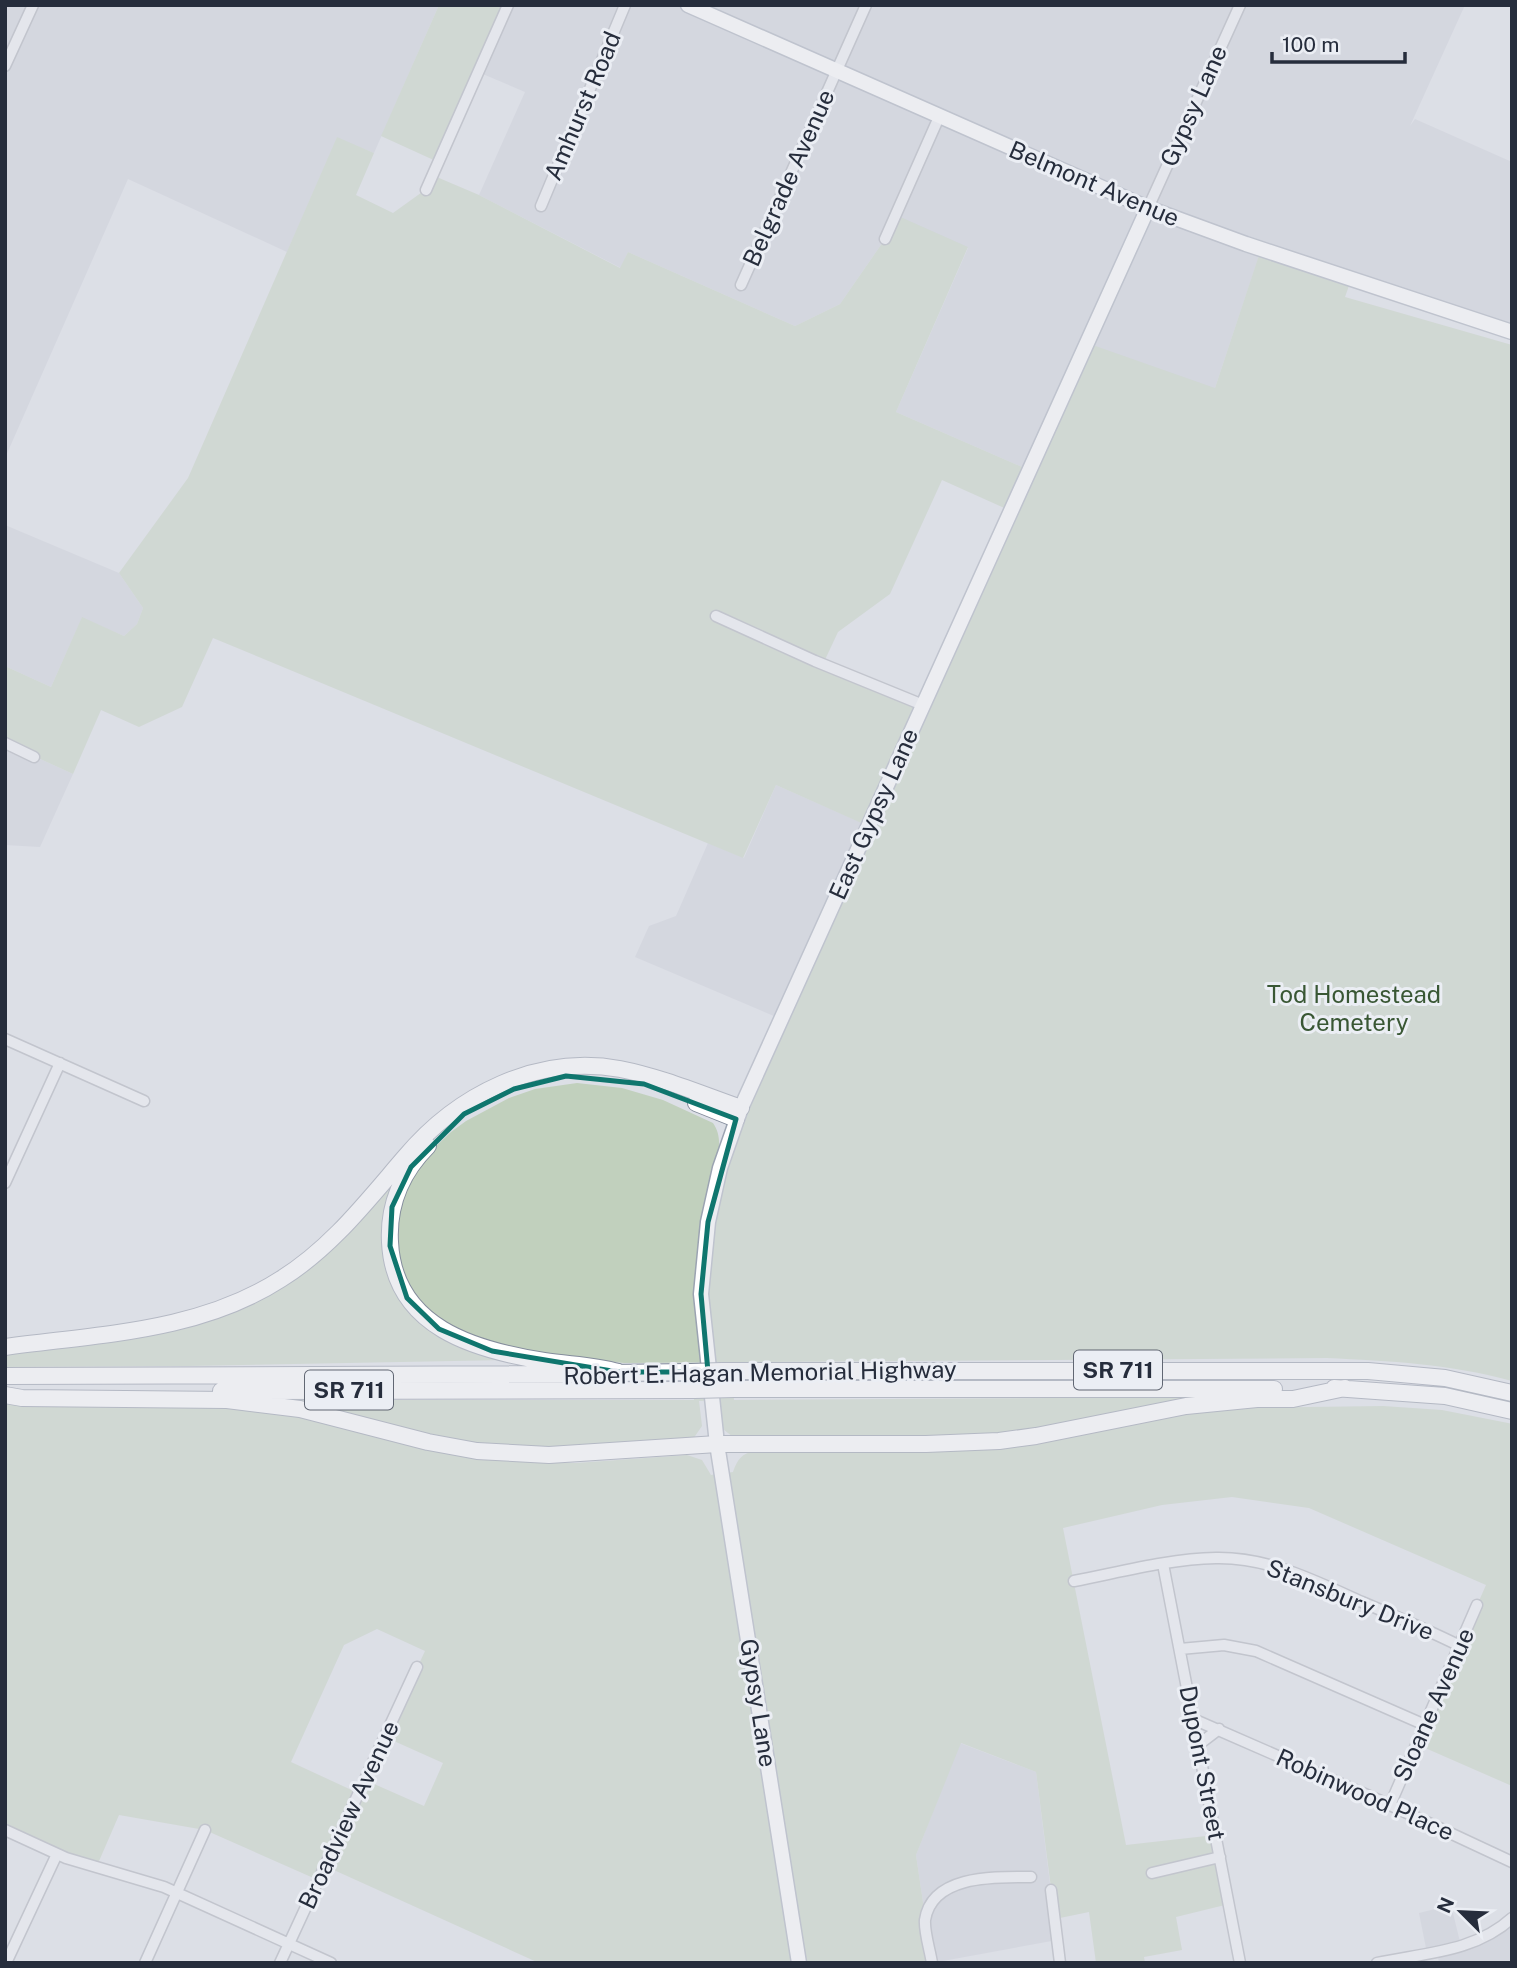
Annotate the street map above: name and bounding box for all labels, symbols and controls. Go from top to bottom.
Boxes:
scale bar [1272,21,1405,65]
street label: Amhurst Road [538,27,626,184]
text: 100 m [1282,32,1339,57]
street label: Gypsy Lane [1154,41,1232,170]
street label: Belgrade Avenue [737,85,840,270]
street label: Belmont Avenue [1005,135,1184,232]
street label: East Gypsy Lane [823,724,923,904]
park label: Tod Homestead Cemetery [1267,980,1441,1036]
road number: SR 711 [1074,1350,1162,1390]
street label: Robert E. Hagan Memorial Highway [563,1355,957,1389]
road number: SR 711 [305,1371,393,1410]
street label: Stansbury Drive [1263,1553,1438,1645]
street label: Sloane Avenue [1387,1624,1479,1786]
street label: Gypsy Lane [735,1637,783,1769]
street label: Dupont Street [1174,1683,1232,1843]
street label: Broadview Avenue [292,1716,404,1913]
street label: Robinwood Place [1272,1742,1458,1846]
north arrow [1426,1877,1496,1947]
text: N [1432,1894,1459,1916]

